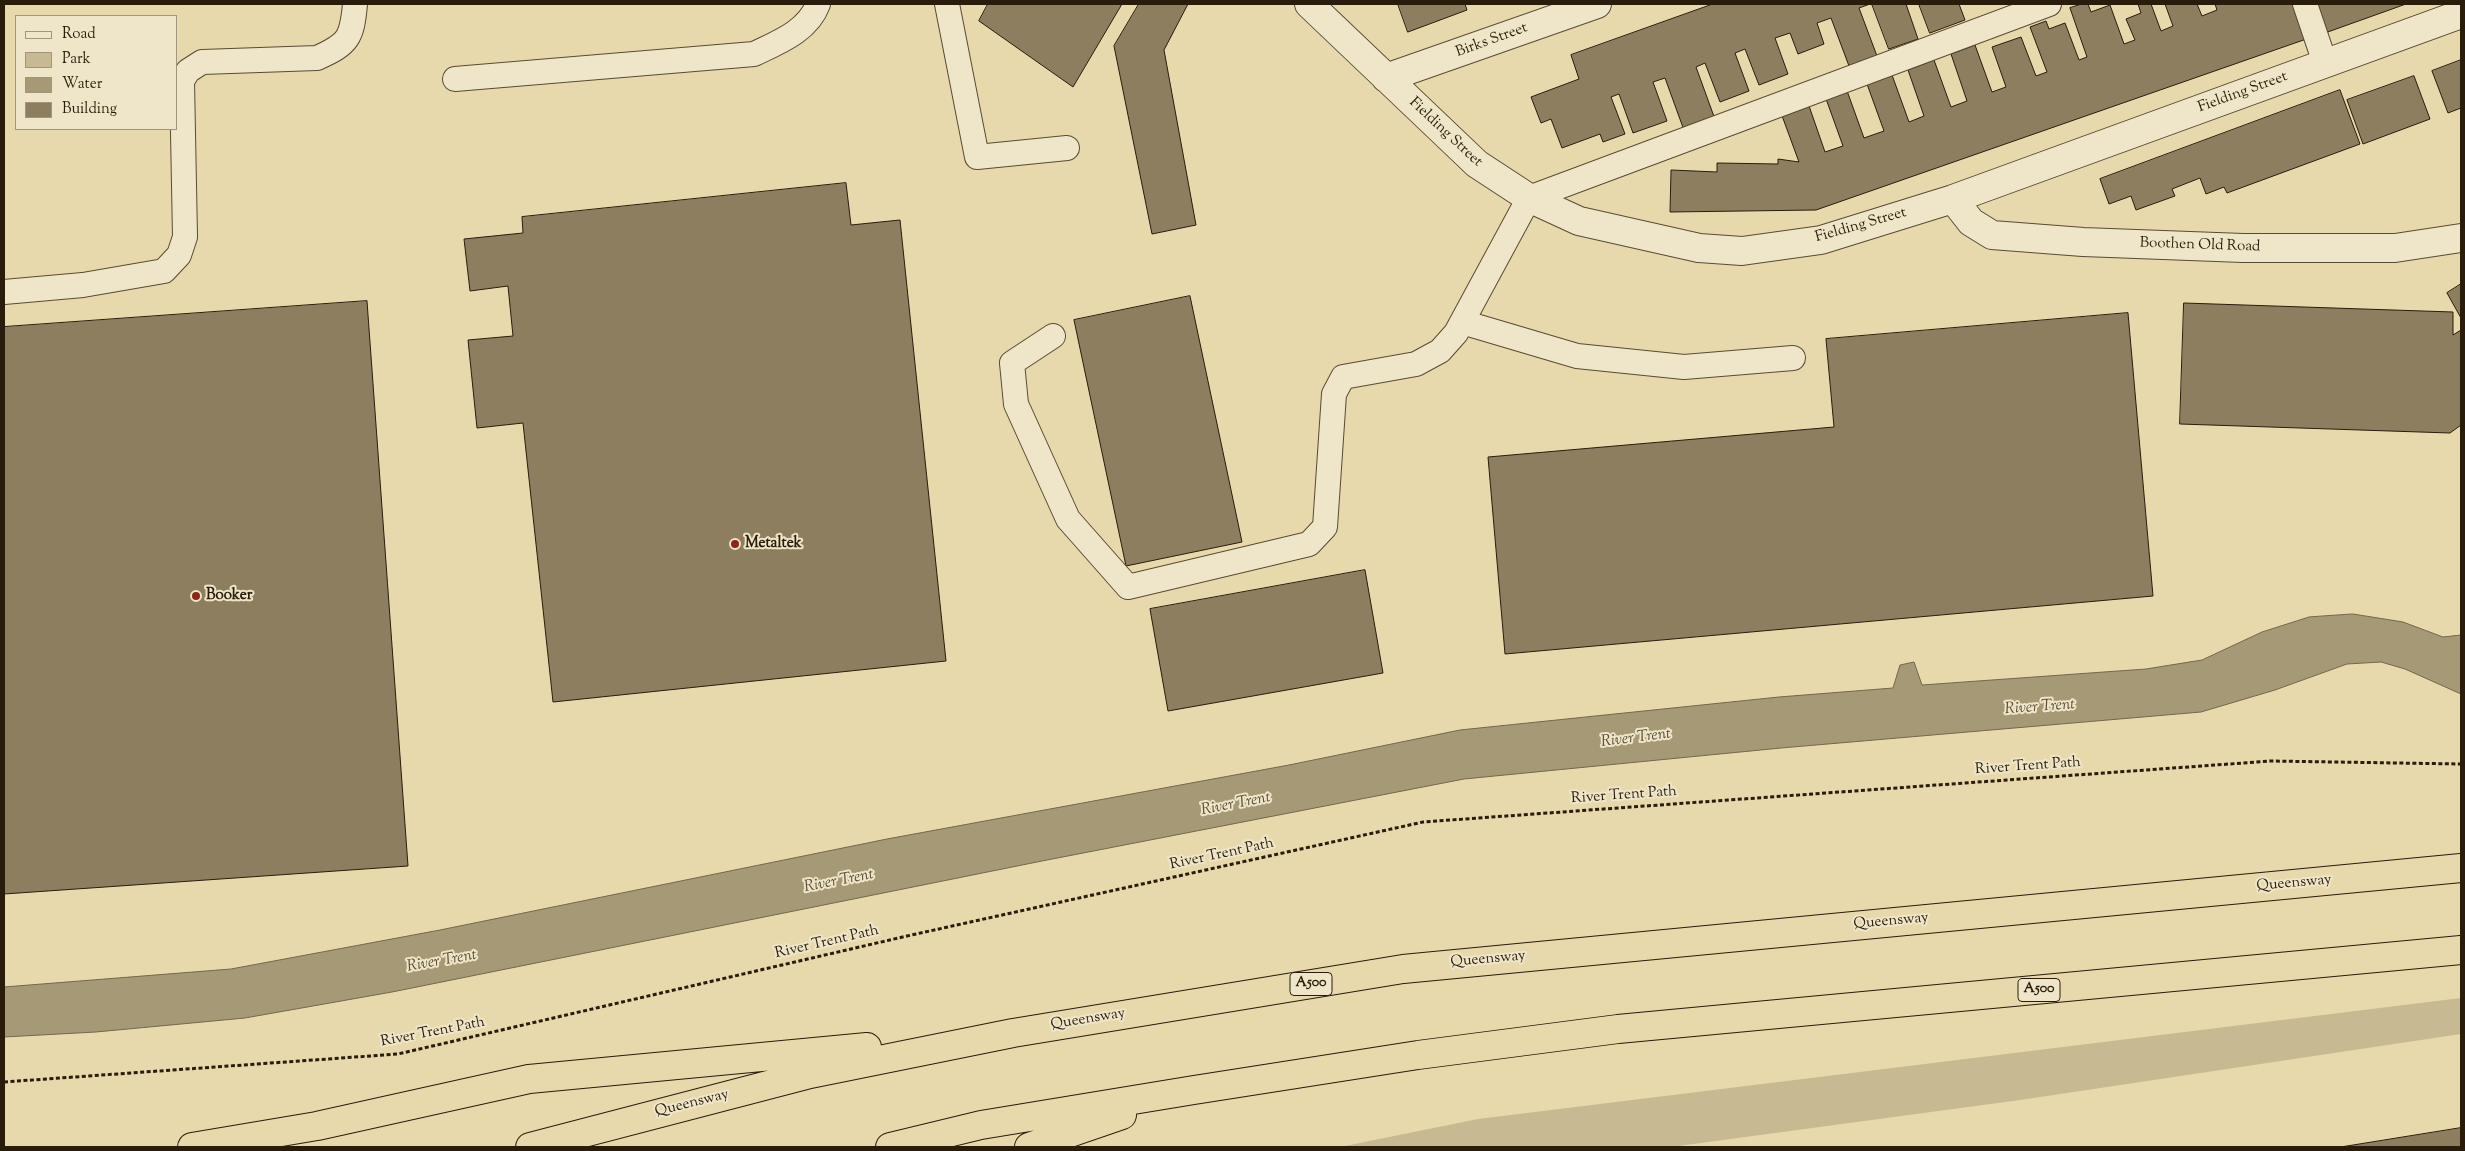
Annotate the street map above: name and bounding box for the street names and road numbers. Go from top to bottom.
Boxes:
street label: Birks Street [1454,20,1530,62]
street label: Fielding Street [2196,68,2290,118]
street label: Fielding Street [1405,94,1485,172]
street label: Fielding Street [1813,204,1909,248]
street label: Boothen Old Road [2139,235,2261,257]
street label: River Trent Path [1974,754,2082,780]
street label: River Trent Path [1570,783,1678,809]
street label: River Trent Path [1168,835,1276,875]
street label: Queensway [2256,872,2332,896]
street label: Queensway [1853,910,1929,934]
street label: River Trent Path [773,922,881,964]
street label: Queensway [1450,948,1526,972]
road number: A500 [1290,972,1332,996]
road number: A500 [2018,978,2060,1002]
street label: Queensway [1049,1005,1127,1035]
street label: River Trent Path [379,1014,487,1052]
street label: Queensway [653,1086,731,1122]

